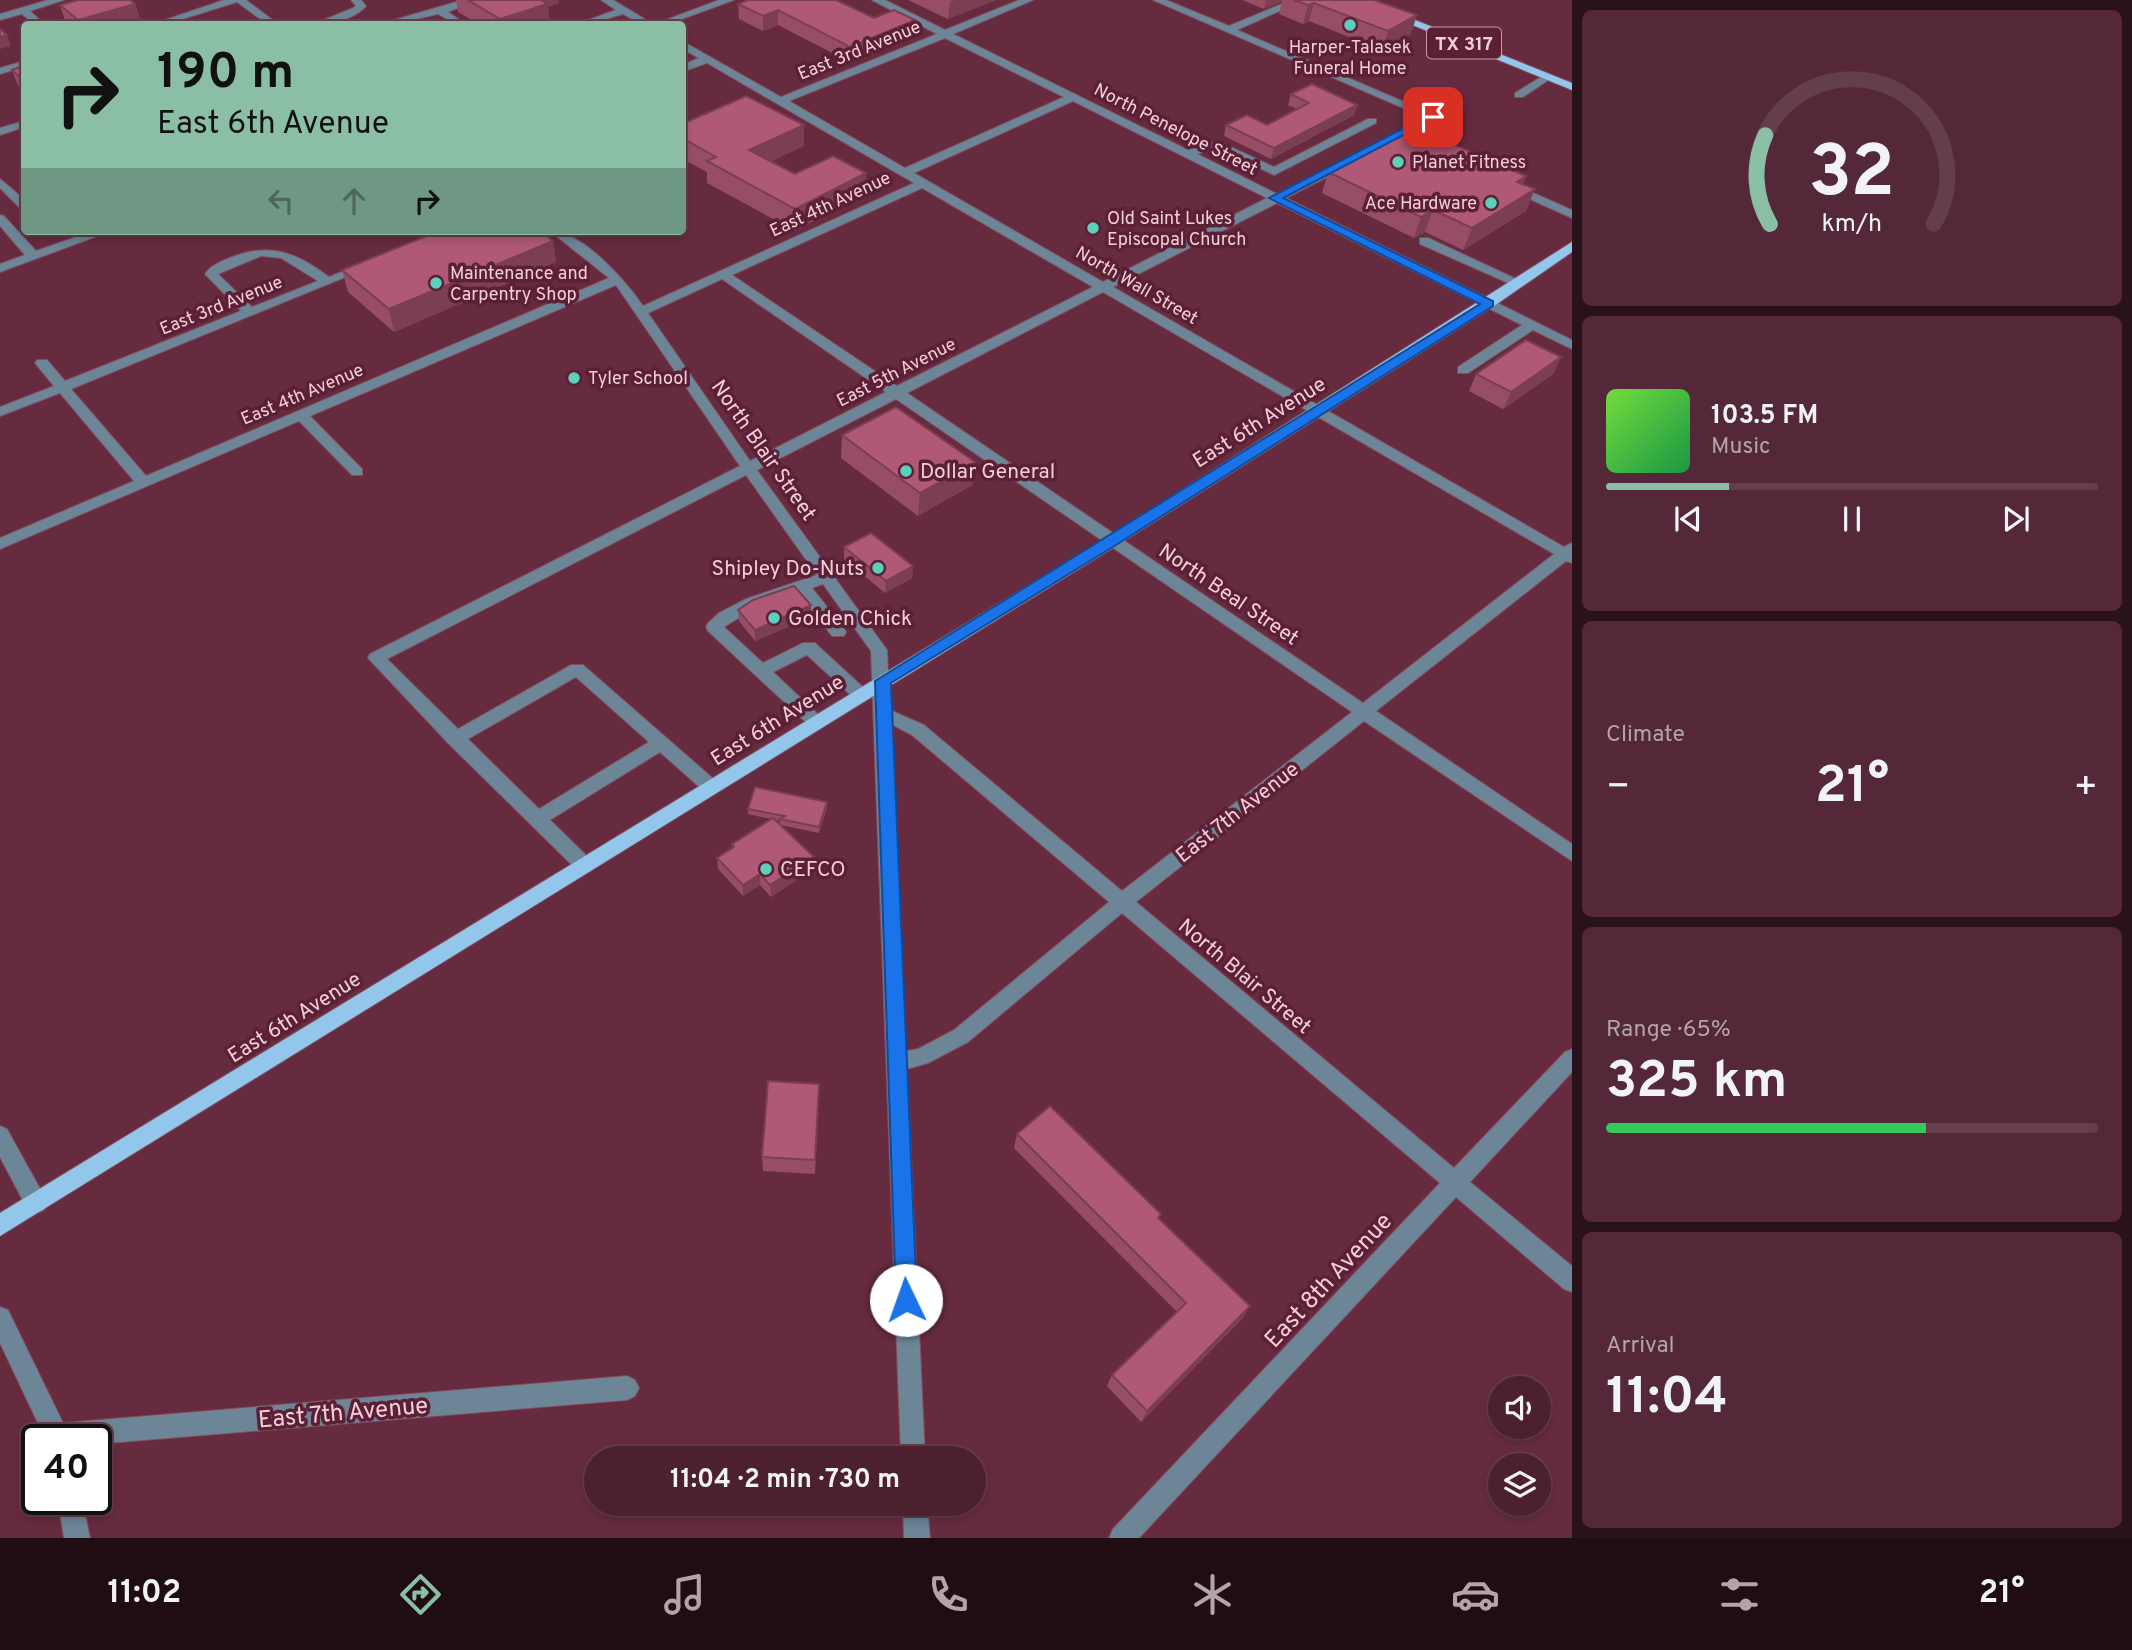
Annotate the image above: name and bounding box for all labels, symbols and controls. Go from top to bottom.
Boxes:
street label: East 3rd Avenue [795,16,924,87]
marker: Harper-Talasek Funeral Home [1342,17,1358,33]
road number: TX 317 [1427,28,1501,58]
place label: Harper-Talasek Funeral Home [1289,37,1411,81]
text: 190 m [157,44,294,106]
icon: right [42,49,133,140]
street label: North Penelope Street [1090,79,1261,182]
pin [1403,87,1463,147]
icon: arrive [1414,98,1452,136]
text: East 6th Avenue [157,105,389,145]
text: 32 [1809,130,1895,222]
place label: Planet Fitness [1412,152,1526,175]
marker: Planet Fitness [1390,154,1406,170]
street label: East 4th Avenue [766,167,895,243]
icon: left [262,182,300,220]
icon: ahead [335,182,373,220]
icon: right [408,182,446,220]
place label: Ace Hardware [1365,193,1477,216]
marker: Ace Hardware [1483,195,1499,211]
place label: Old Saint Lukes Episcopal Church [1107,208,1246,252]
text: km/h [1822,209,1882,241]
marker: Old Saint Lukes Episcopal Church [1085,220,1101,236]
street label: North Wall Street [1071,242,1202,331]
place label: Maintenance and Carpentry Shop [450,263,588,307]
street label: East 3rd Avenue [157,271,286,342]
marker: Maintenance and Carpentry Shop [428,275,444,291]
street label: East 5th Avenue [833,333,960,413]
street label: East 4th Avenue [238,359,367,432]
place label: Tyler School [588,368,688,391]
marker: Tyler School [566,370,582,386]
street label: East 6th Avenue [1188,371,1331,475]
street label: North Blair Street [704,375,821,527]
text: 103.5 FM [1711,400,1818,433]
text: Music [1711,433,1771,462]
place label: Dollar General [920,459,1055,486]
marker: Dollar General [898,463,914,479]
icon: previous [1669,500,1707,538]
icon: pause [1833,500,1871,538]
icon: next [1997,500,2035,538]
street label: North Beal Street [1153,538,1304,652]
place label: Shipley Do-Nuts [712,556,864,583]
marker: Shipley Do-Nuts [870,560,886,576]
place label: Golden Chick [788,606,912,633]
marker: Golden Chick [766,610,782,626]
street label: East 6th Avenue [706,669,849,773]
text: Climate [1606,721,1685,750]
text: 21° [1815,755,1889,821]
street label: East 7th Avenue [1171,757,1305,870]
text: − [1606,764,1631,813]
text: + [2073,764,2098,813]
place label: CEFCO [780,857,846,884]
marker: CEFCO [758,861,774,877]
street label: North Blair Street [1172,914,1316,1041]
street label: East 6th Avenue [223,966,366,1070]
text: Range · 65% [1606,1016,1731,1045]
text: 325 km [1606,1050,1787,1116]
street label: East 8th Avenue [1259,1208,1400,1355]
position arrow [869,1263,943,1337]
text: Arrival [1606,1332,1675,1361]
text: 11:04 [1606,1366,1728,1432]
map controls [1488,1376,1551,1516]
button: sound [1488,1376,1551,1439]
street label: East 7th Avenue [257,1392,429,1436]
speed limit sign: 40 [21,1424,112,1515]
button: layers [1488,1453,1551,1516]
text: 11:04 · 2 min · 730 m [670,1464,900,1497]
icon: directions [396,1570,445,1619]
icon: music [660,1570,709,1619]
icon: phone [924,1570,973,1619]
icon: climate [1188,1570,1237,1619]
icon: car [1451,1570,1500,1619]
icon: filters [1715,1570,1764,1619]
text: 11:02 [107,1574,181,1614]
text: 21° [1979,1574,2025,1614]

